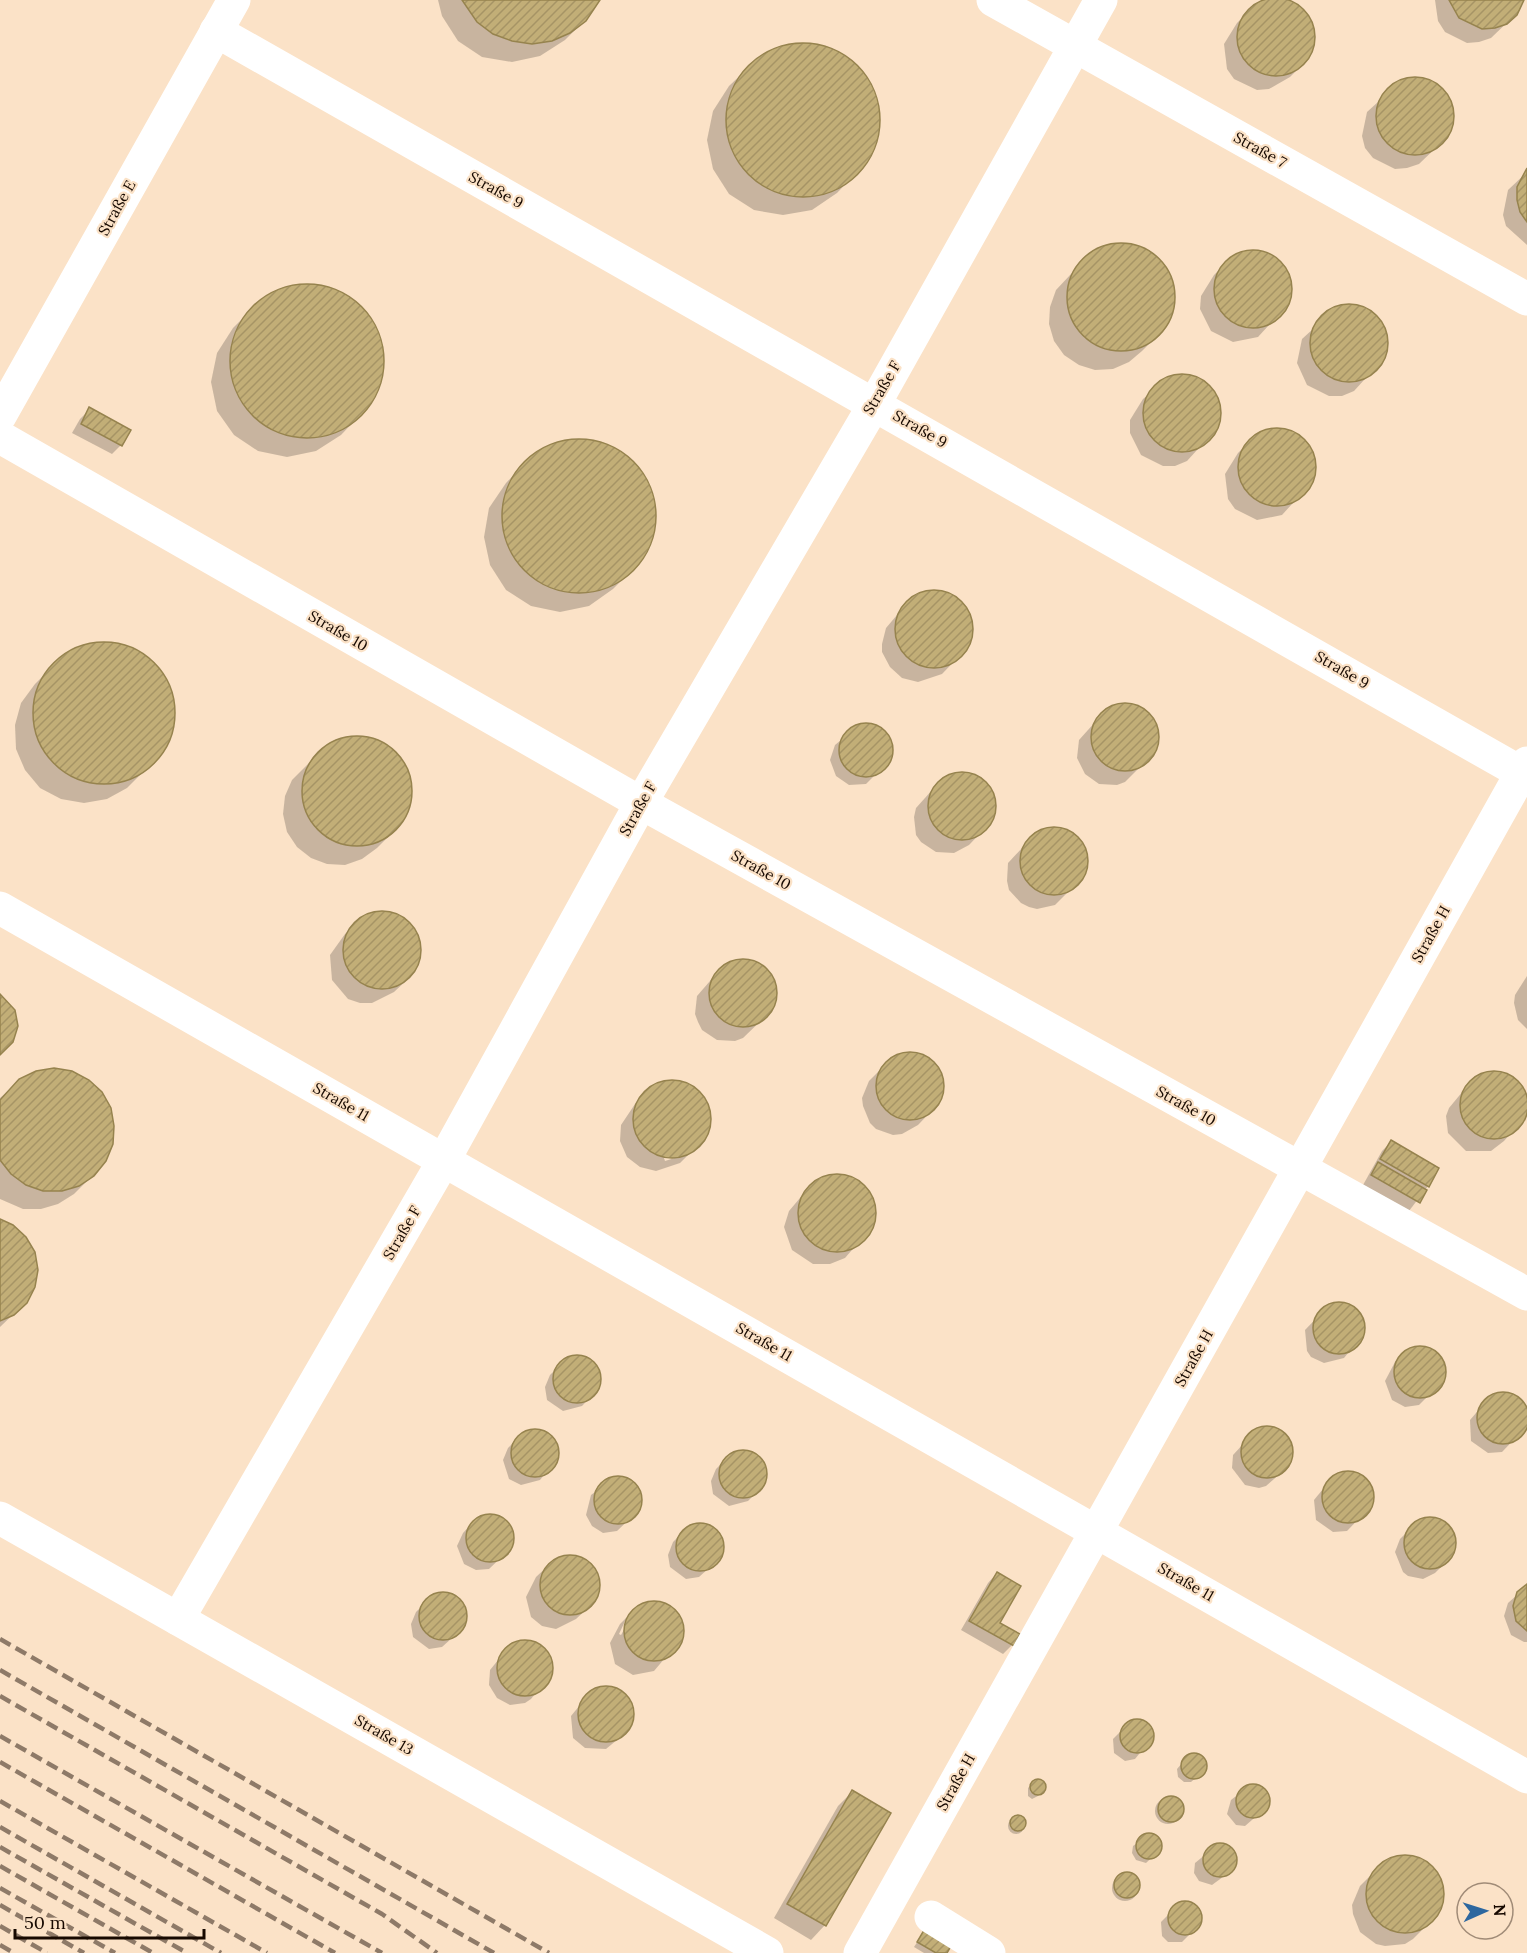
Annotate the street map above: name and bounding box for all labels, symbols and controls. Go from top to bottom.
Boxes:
street label: Straße 7 [1230,127,1290,172]
street label: Straße 9 [466,167,527,212]
street label: Straße E [94,177,139,239]
street label: Straße F [859,357,905,418]
street label: Straße 9 [890,406,951,452]
street label: Straße 10 [305,606,371,655]
street label: Straße 9 [1312,647,1373,693]
street label: Straße F [615,778,660,839]
street label: Straße 10 [728,845,794,894]
street label: Straße H [1407,902,1454,966]
street label: Straße 11 [310,1078,373,1125]
street label: Straße 10 [1153,1081,1219,1130]
street label: Straße F [379,1202,425,1263]
street label: Straße 11 [733,1318,796,1365]
street label: Straße H [1170,1326,1217,1390]
street label: Straße 11 [1155,1558,1218,1605]
street label: Straße 13 [352,1710,417,1759]
street label: Straße H [932,1750,979,1814]
north arrow [1455,1881,1515,1941]
scale bar [15,1902,204,1940]
text: N [1490,1904,1510,1917]
text: 50 m [24,1911,66,1934]

